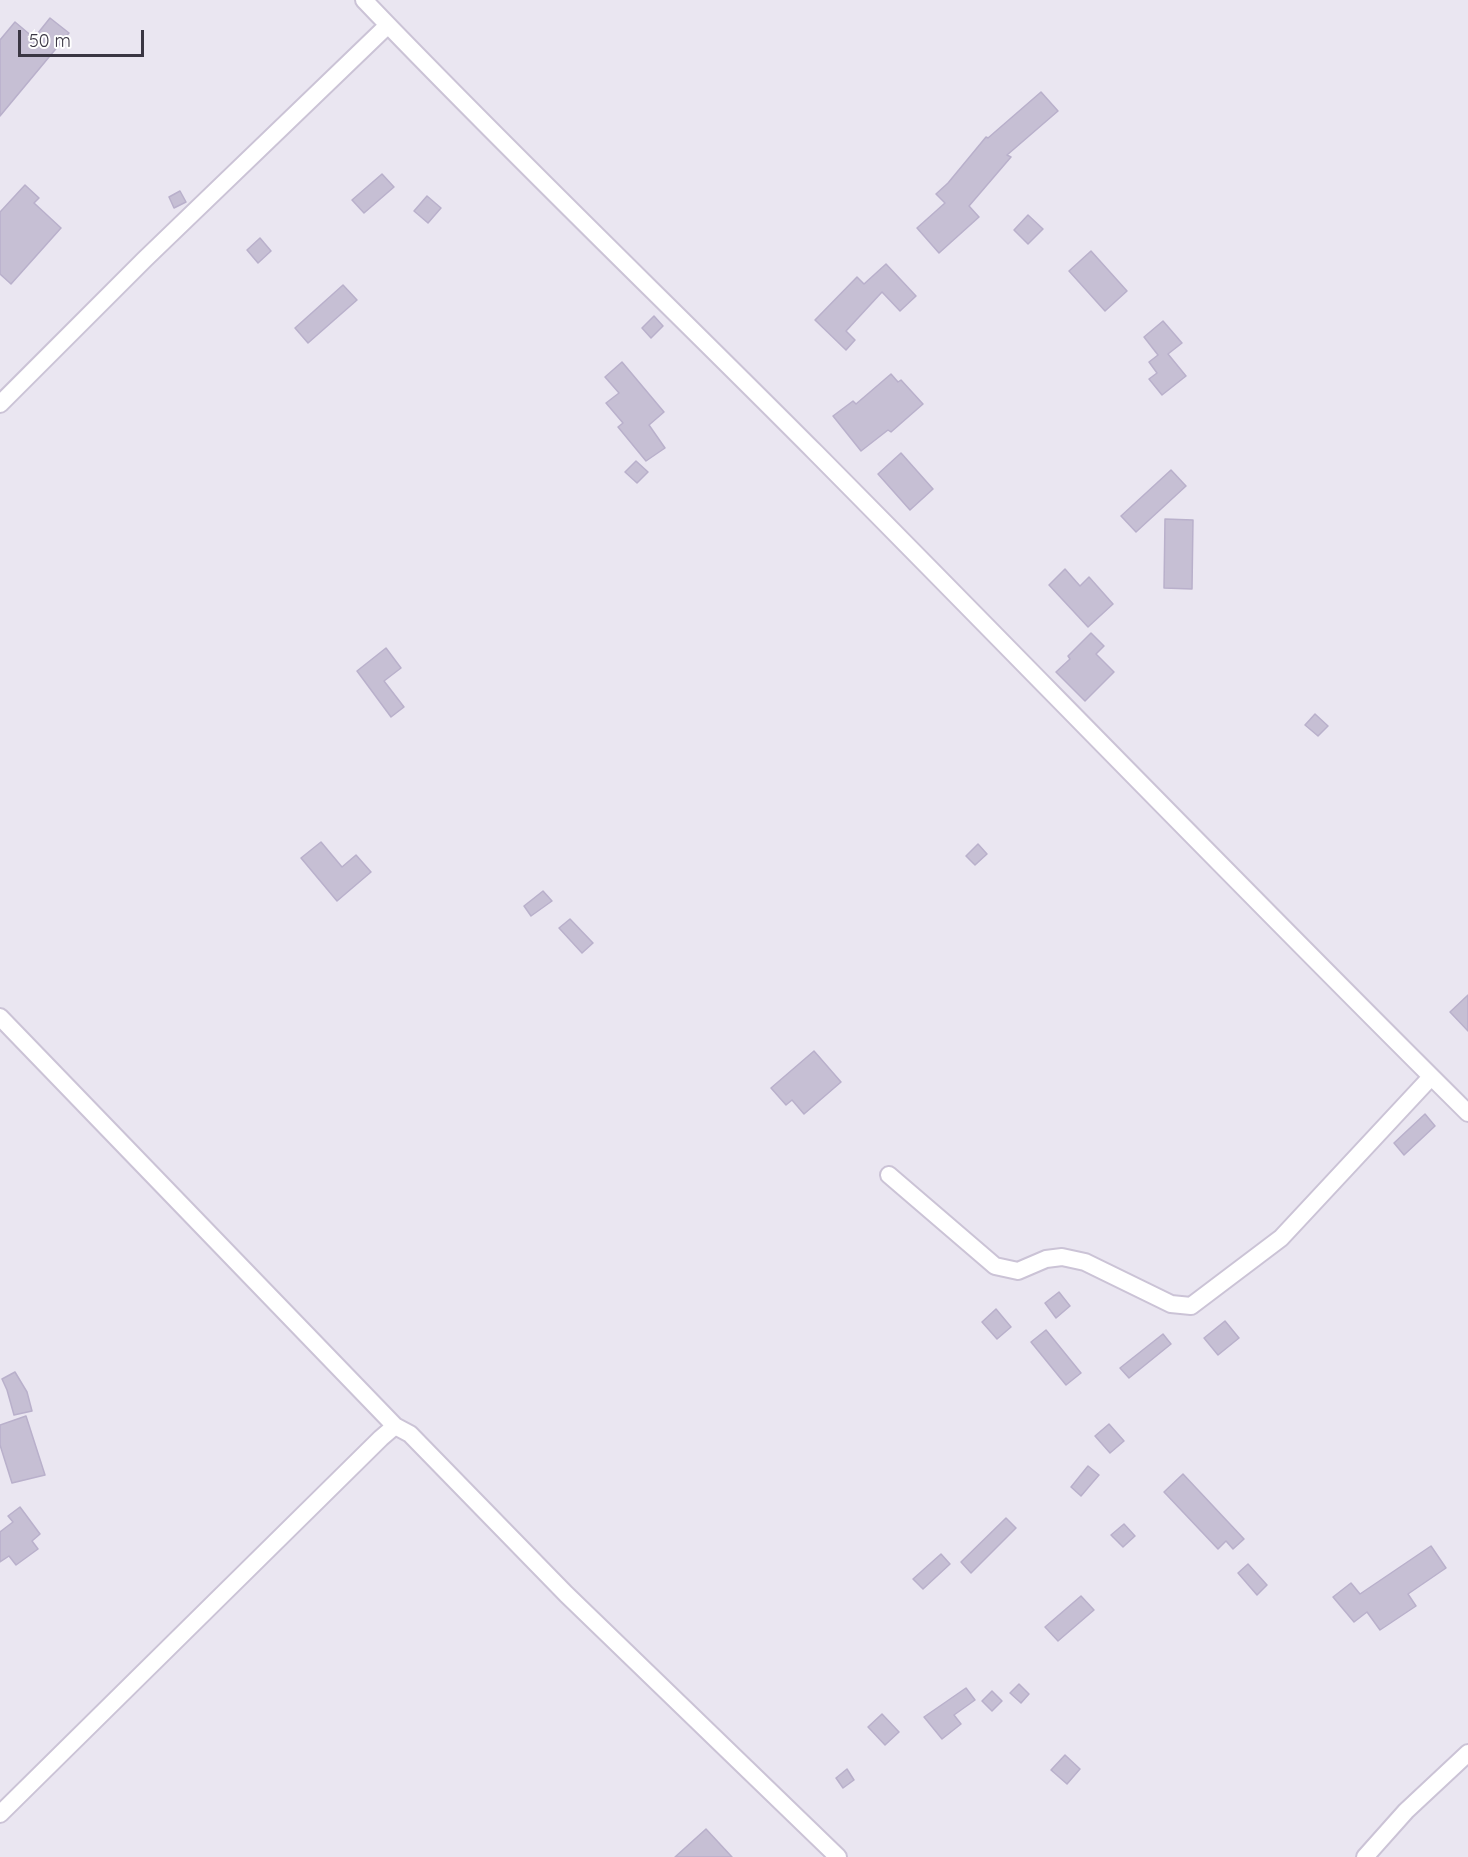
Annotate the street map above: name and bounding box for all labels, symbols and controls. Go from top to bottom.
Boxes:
scale bar [21,18,147,56]
text: 50 m [29,29,71,52]

